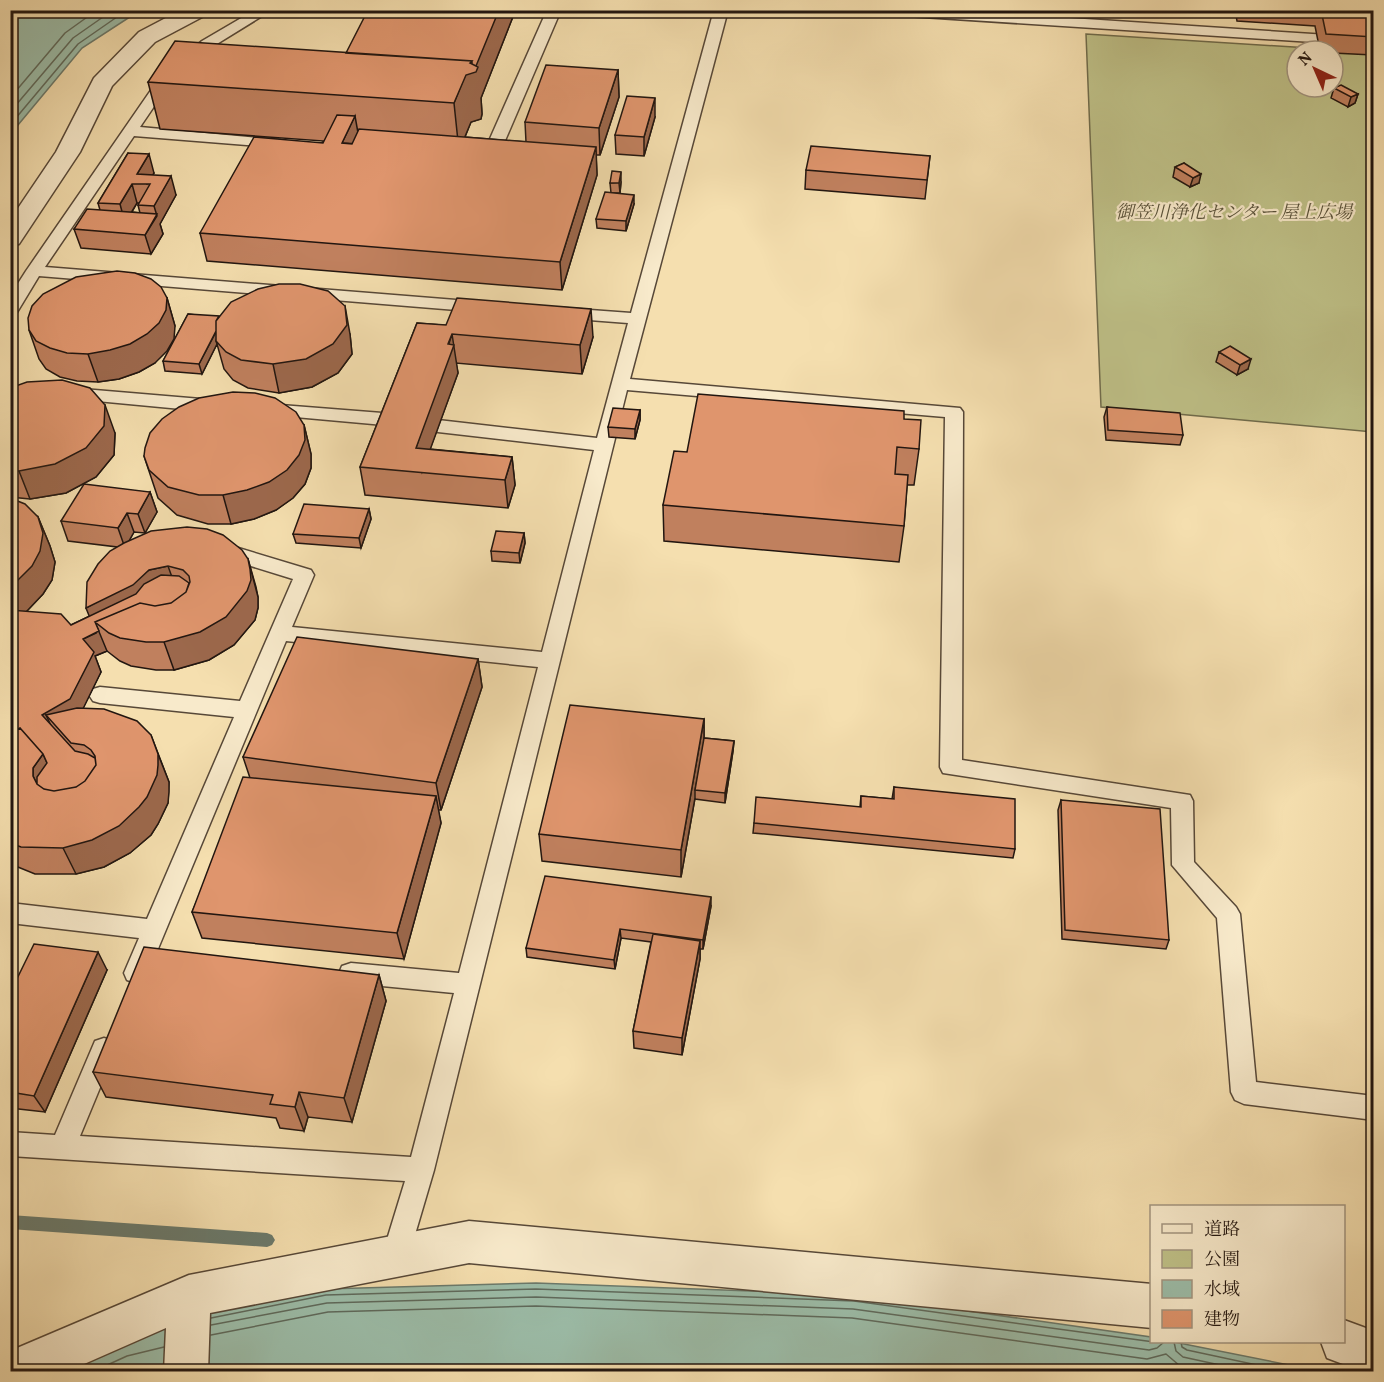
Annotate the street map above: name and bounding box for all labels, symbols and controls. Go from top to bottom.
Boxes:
north arrow [1285,39,1345,99]
text: N [1294,47,1318,72]
park label: 御笠川浄化センター 屋上広場 [1116,201,1354,226]
legend [1150,1205,1345,1343]
text: 道路 [1204,1218,1240,1243]
text: 公園 [1204,1248,1240,1273]
text: 水域 [1204,1278,1240,1303]
text: 建物 [1204,1308,1240,1333]

